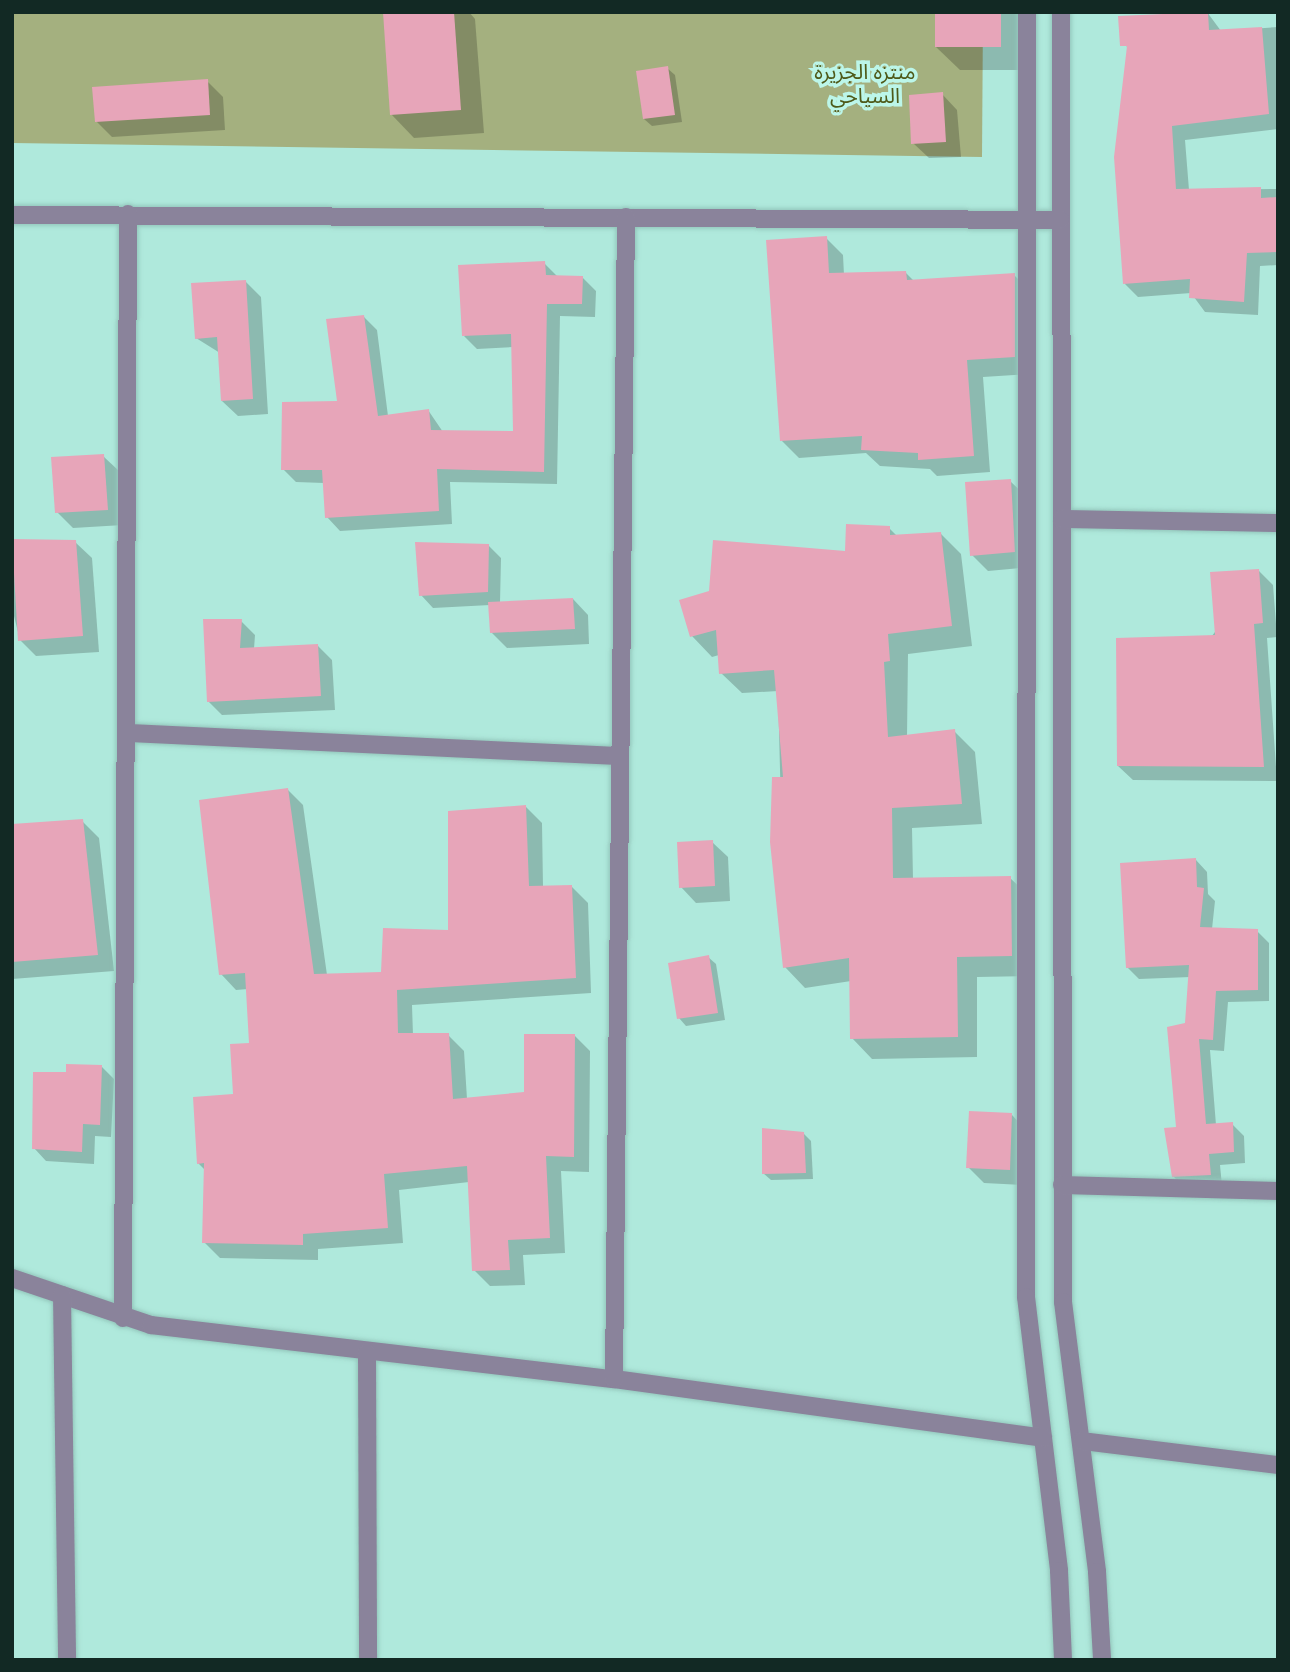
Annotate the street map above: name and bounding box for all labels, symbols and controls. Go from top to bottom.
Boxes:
park label: منتزه الجزيرة السياحي [814,58,916,108]

